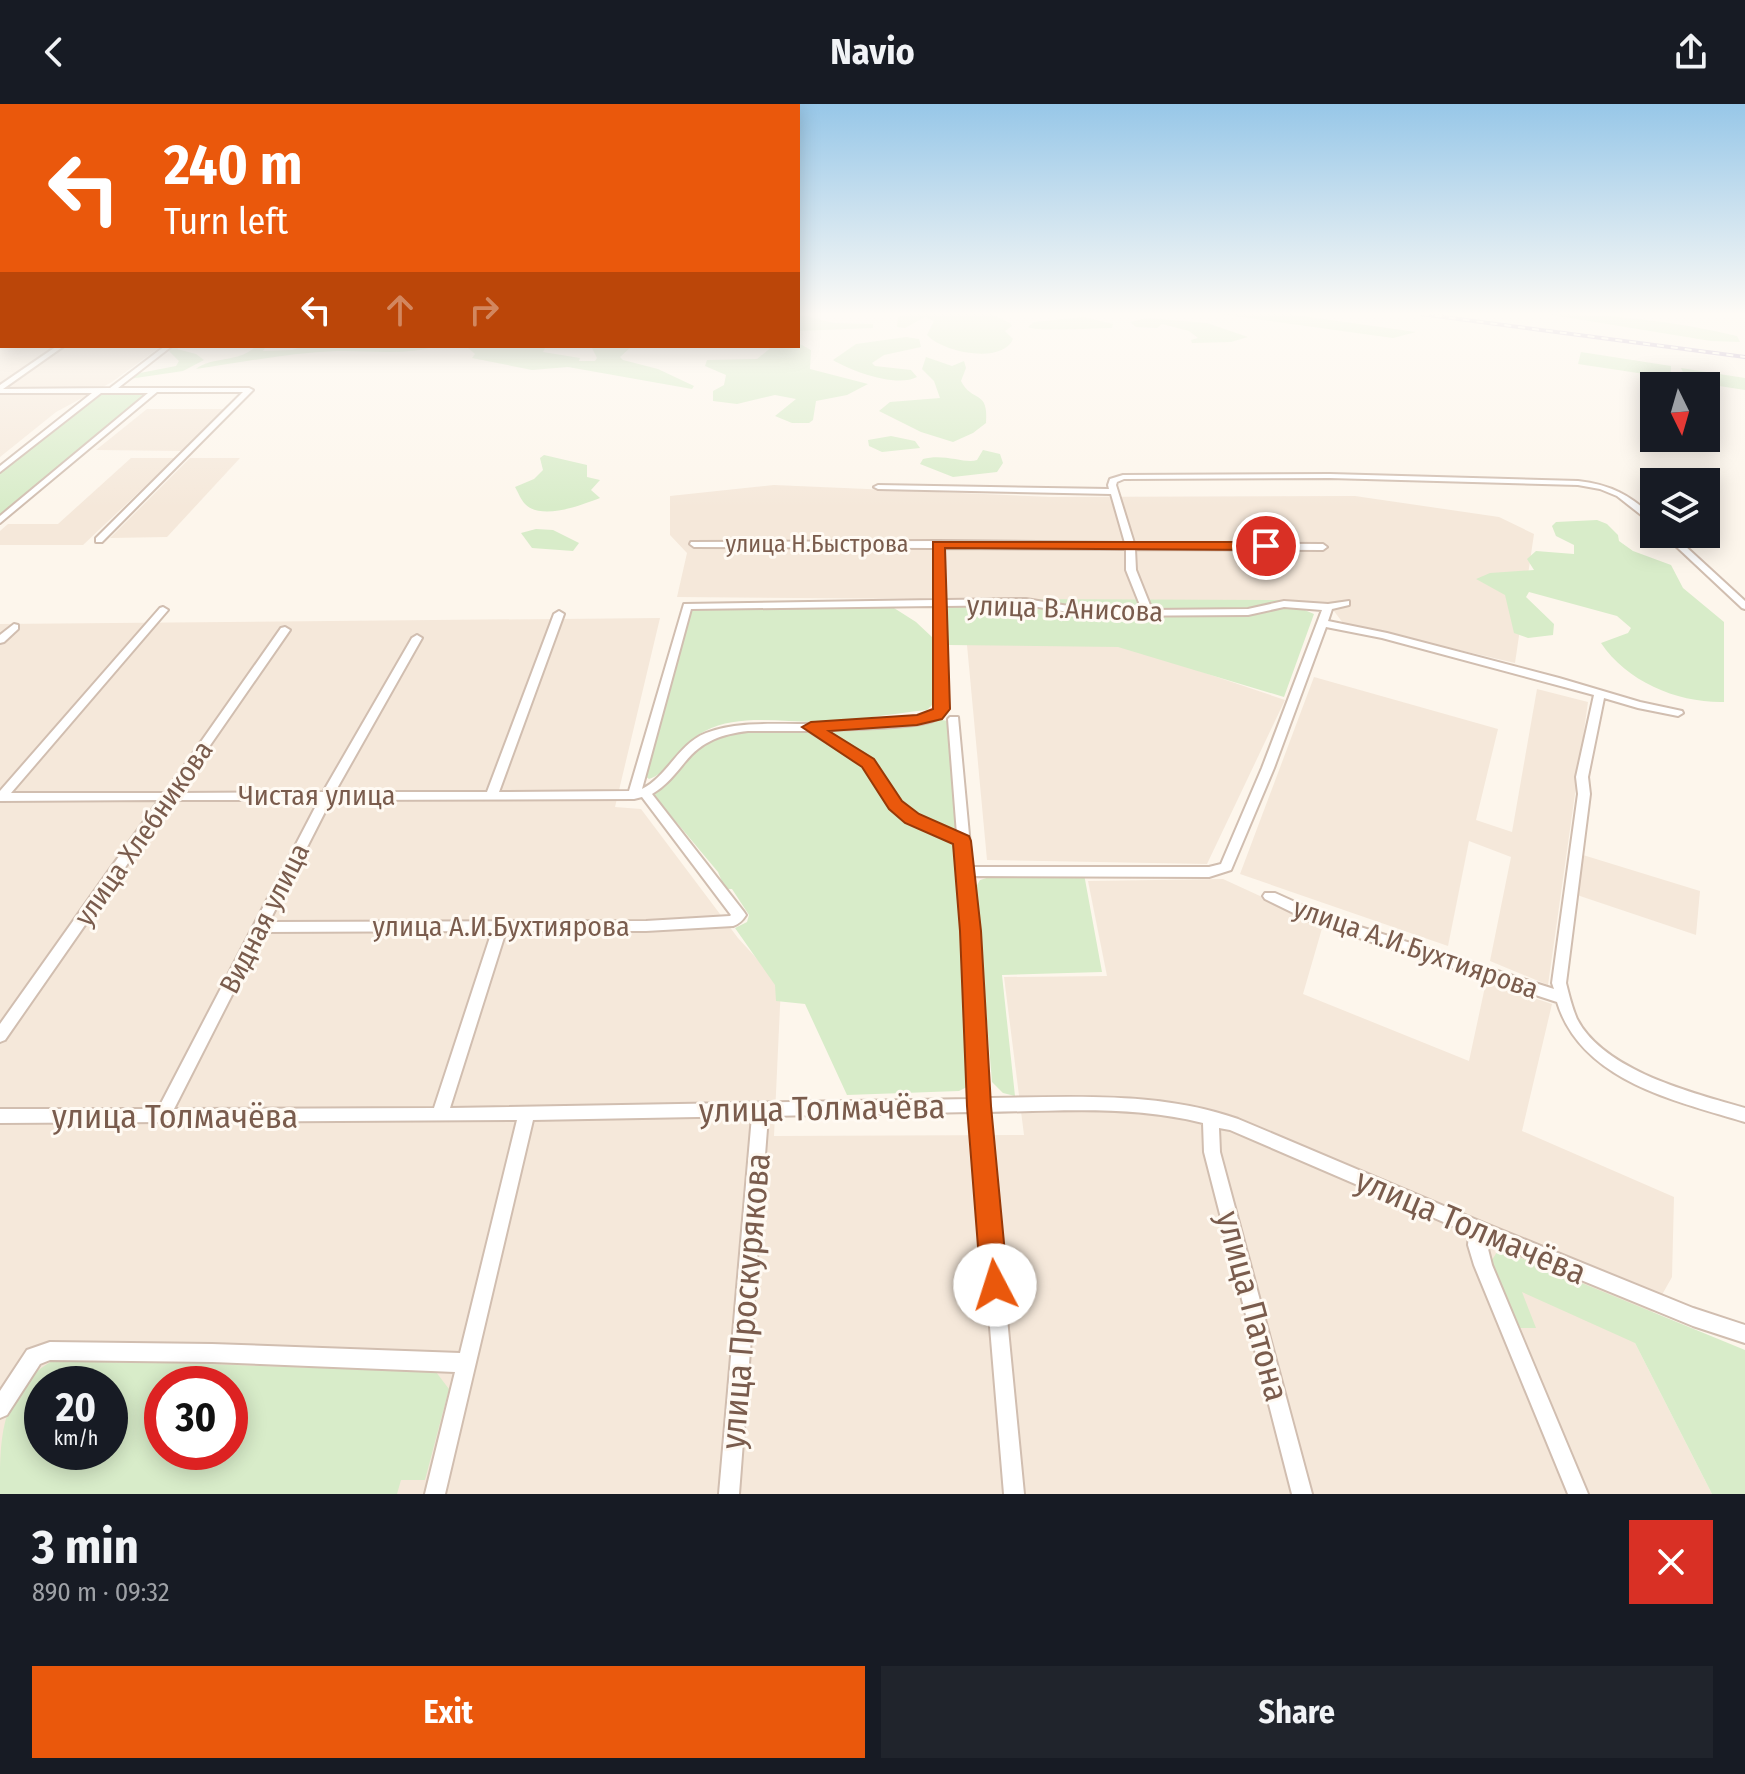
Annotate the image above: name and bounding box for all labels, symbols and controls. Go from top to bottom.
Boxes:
icon: back [32,30,76,74]
text: Navio [830,30,915,74]
icon: share [1669,30,1713,74]
text: 240 m [164,132,303,199]
icon: left [32,136,136,240]
text: Turn left [164,200,288,244]
icon: left [294,288,338,332]
icon: ahead [378,288,422,332]
icon: right [462,288,506,332]
north arrow [1640,372,1720,452]
map controls [1640,372,1720,548]
button: layers [1640,468,1720,548]
pin [1232,512,1300,580]
icon: arrive [1244,524,1288,568]
street label: улица Н.Быстрова [726,530,908,558]
street label: улица В.Анисова [966,589,1164,628]
street label: улица Хлебникова [67,734,220,932]
street label: Чистая улица [238,779,396,812]
street label: Видная улица [213,838,316,999]
street label: улица А.И.Бухтиярова [1289,891,1543,1006]
street label: улица А.И.Бухтиярова [372,910,630,943]
street label: улица Толмачёва [698,1086,946,1131]
street label: улица Толмачёва [52,1096,298,1137]
street label: улица Проскурякова [712,1151,779,1451]
street label: улица Толмачёва [1349,1159,1592,1293]
street label: улица Патона [1207,1207,1298,1406]
position arrow [953,1243,1037,1327]
speed limit sign: 30 [144,1366,248,1470]
text: 20 [56,1384,96,1432]
text: km/h [54,1426,98,1450]
text: 3 min [32,1518,139,1576]
button: close [1629,1520,1713,1604]
text: 890 m · 09:32 [32,1577,169,1608]
button: Exit [32,1666,865,1758]
button: Share [881,1666,1713,1758]

